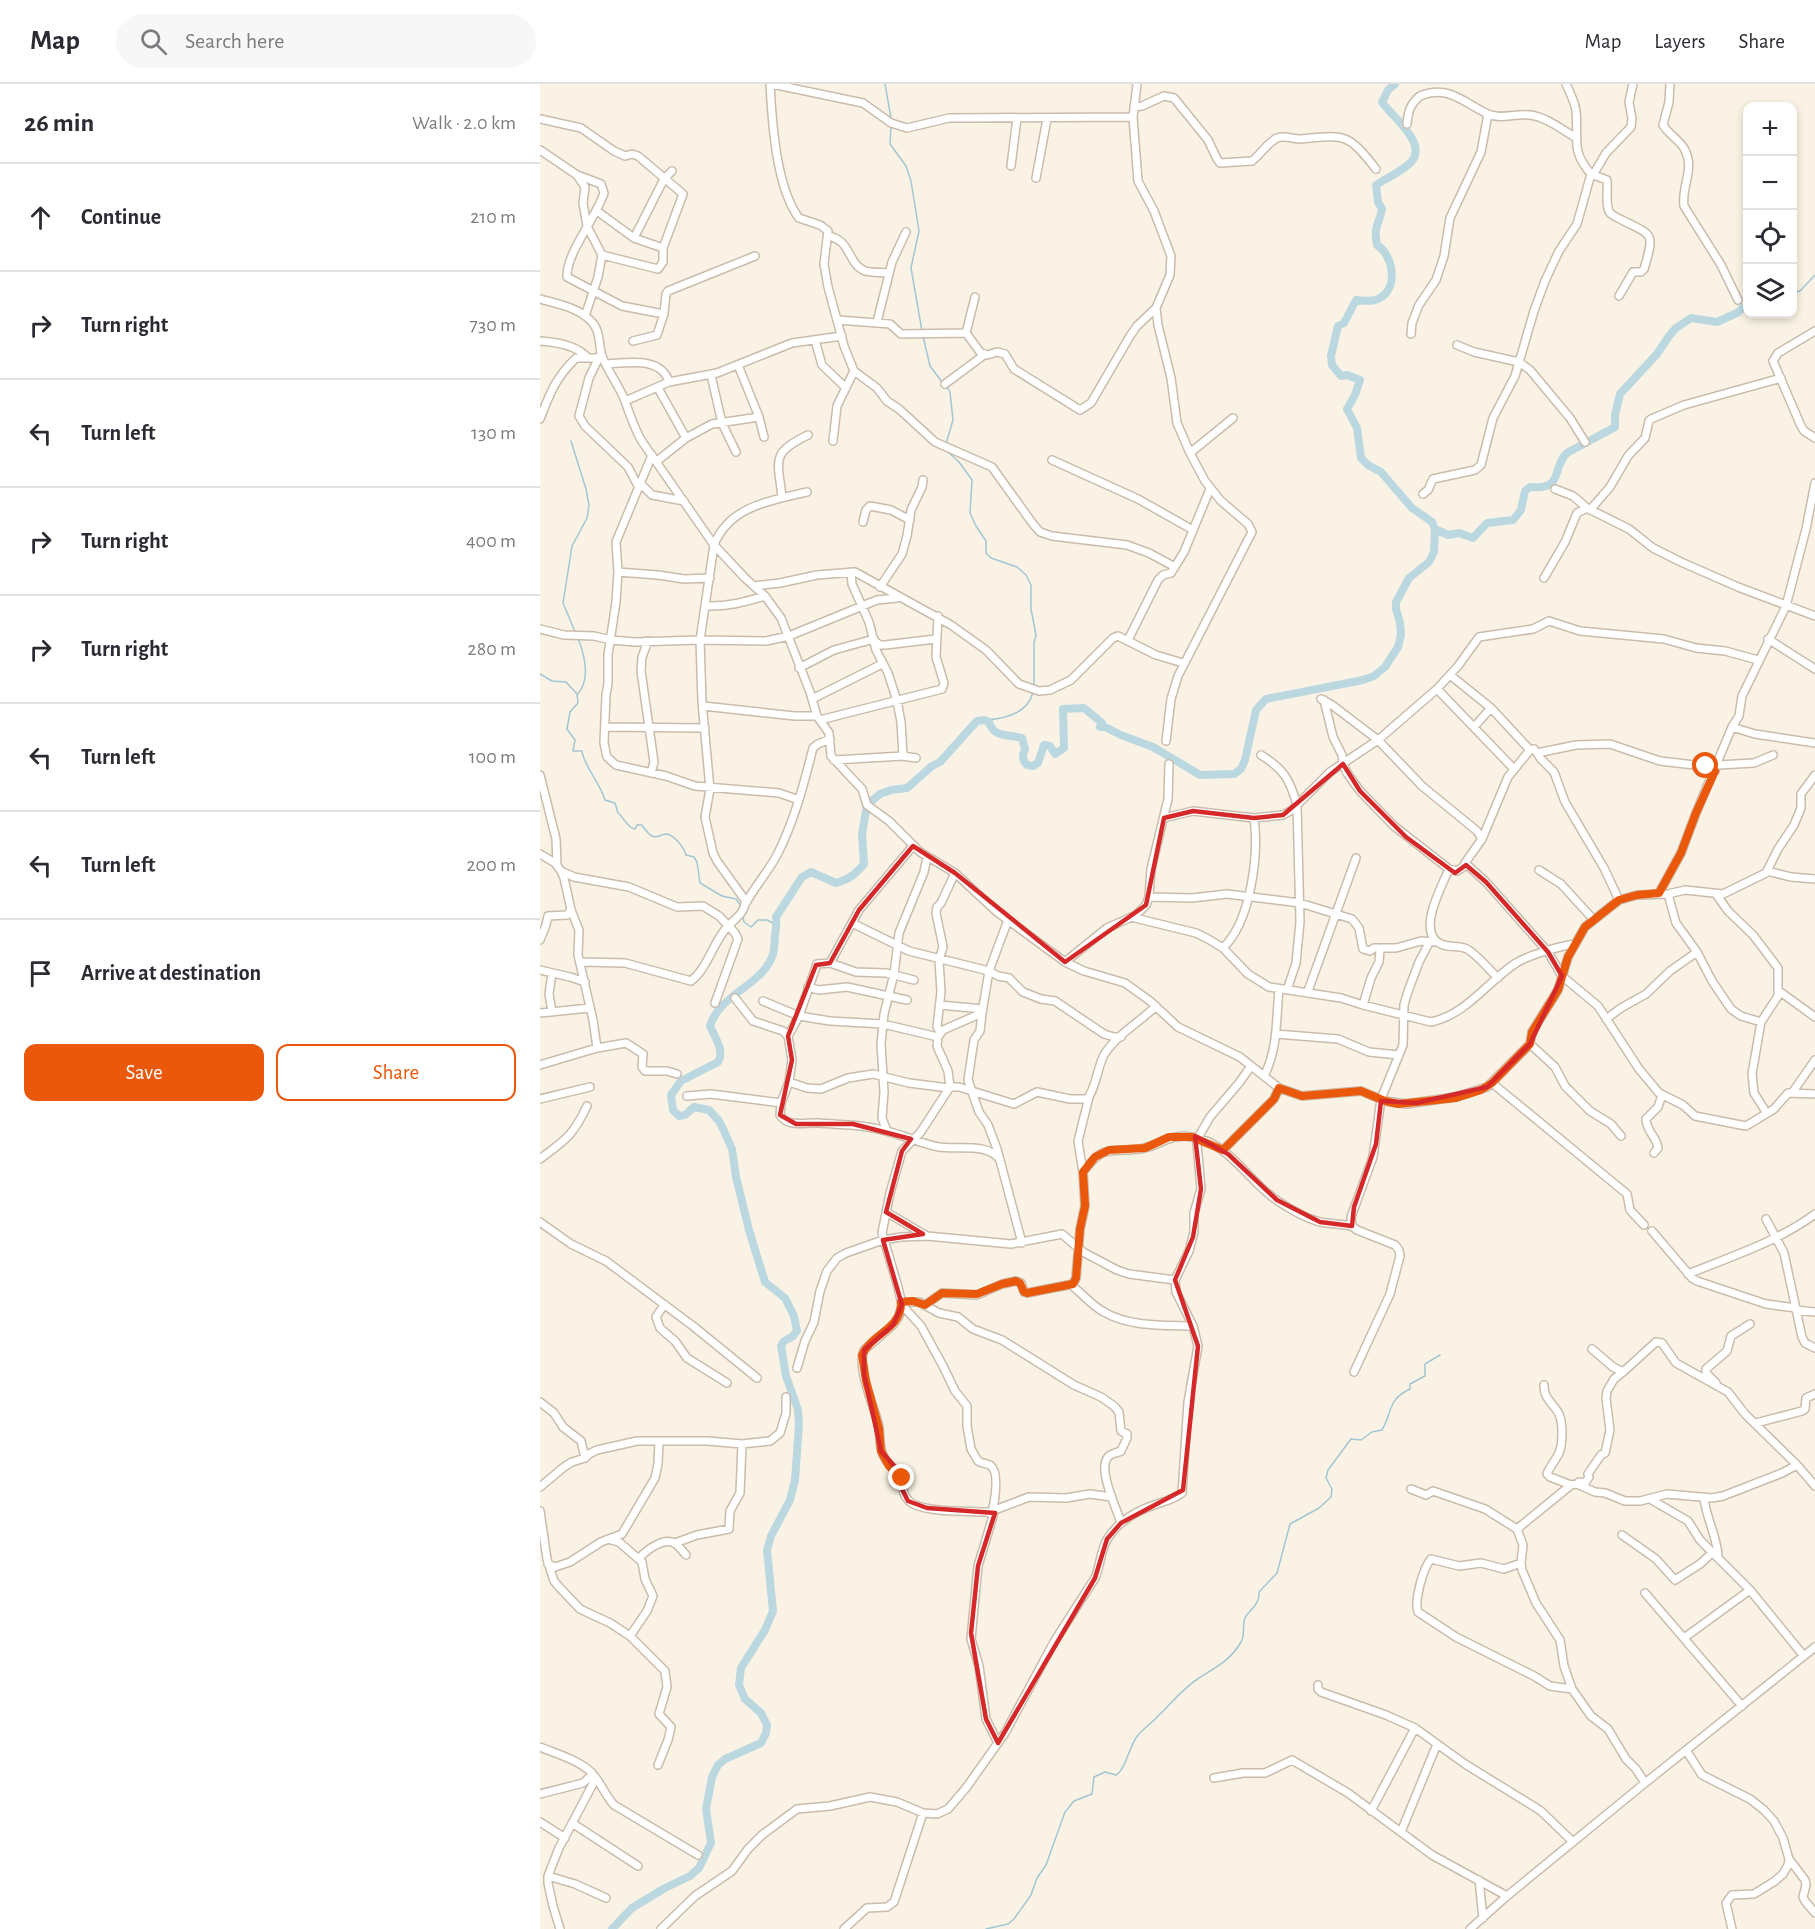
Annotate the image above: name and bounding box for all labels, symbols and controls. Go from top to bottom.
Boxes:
search box [116,14,536,68]
icon: search [137,25,170,58]
text: Map [30,27,80,55]
text: Search here [185,30,284,52]
text: Map [1585,31,1621,52]
text: Layers [1654,31,1705,52]
text: Share [1738,31,1785,52]
map controls [1743,102,1797,318]
button: + [1743,102,1797,156]
text: 26 min [24,110,94,136]
text: Walk · 2.0 km [412,113,516,133]
button: − [1743,156,1797,210]
icon: ahead [24,201,57,234]
text: Continue [81,206,161,228]
text: 210 m [470,207,516,227]
button: locate [1743,210,1797,264]
button: layers [1743,264,1797,318]
icon: right [24,309,57,342]
text: Turn right [81,314,168,336]
text: 730 m [470,315,516,335]
icon: left [24,417,57,450]
text: Turn left [81,422,155,444]
text: 130 m [471,423,516,443]
icon: right [24,525,57,558]
text: Turn right [81,530,168,552]
text: 400 m [466,531,516,551]
icon: right [24,633,57,666]
text: Turn right [81,638,168,660]
text: 280 m [468,639,516,659]
icon: left [24,741,57,774]
text: Turn left [81,746,155,768]
text: 100 m [469,747,516,767]
route start [1692,752,1718,778]
icon: left [24,849,57,882]
text: Turn left [81,854,155,876]
text: 200 m [466,855,516,875]
icon: arrive [24,957,57,990]
text: Arrive at destination [81,962,261,984]
button: Save [24,1044,264,1101]
button: Share [276,1044,516,1101]
route end [888,1464,914,1490]

